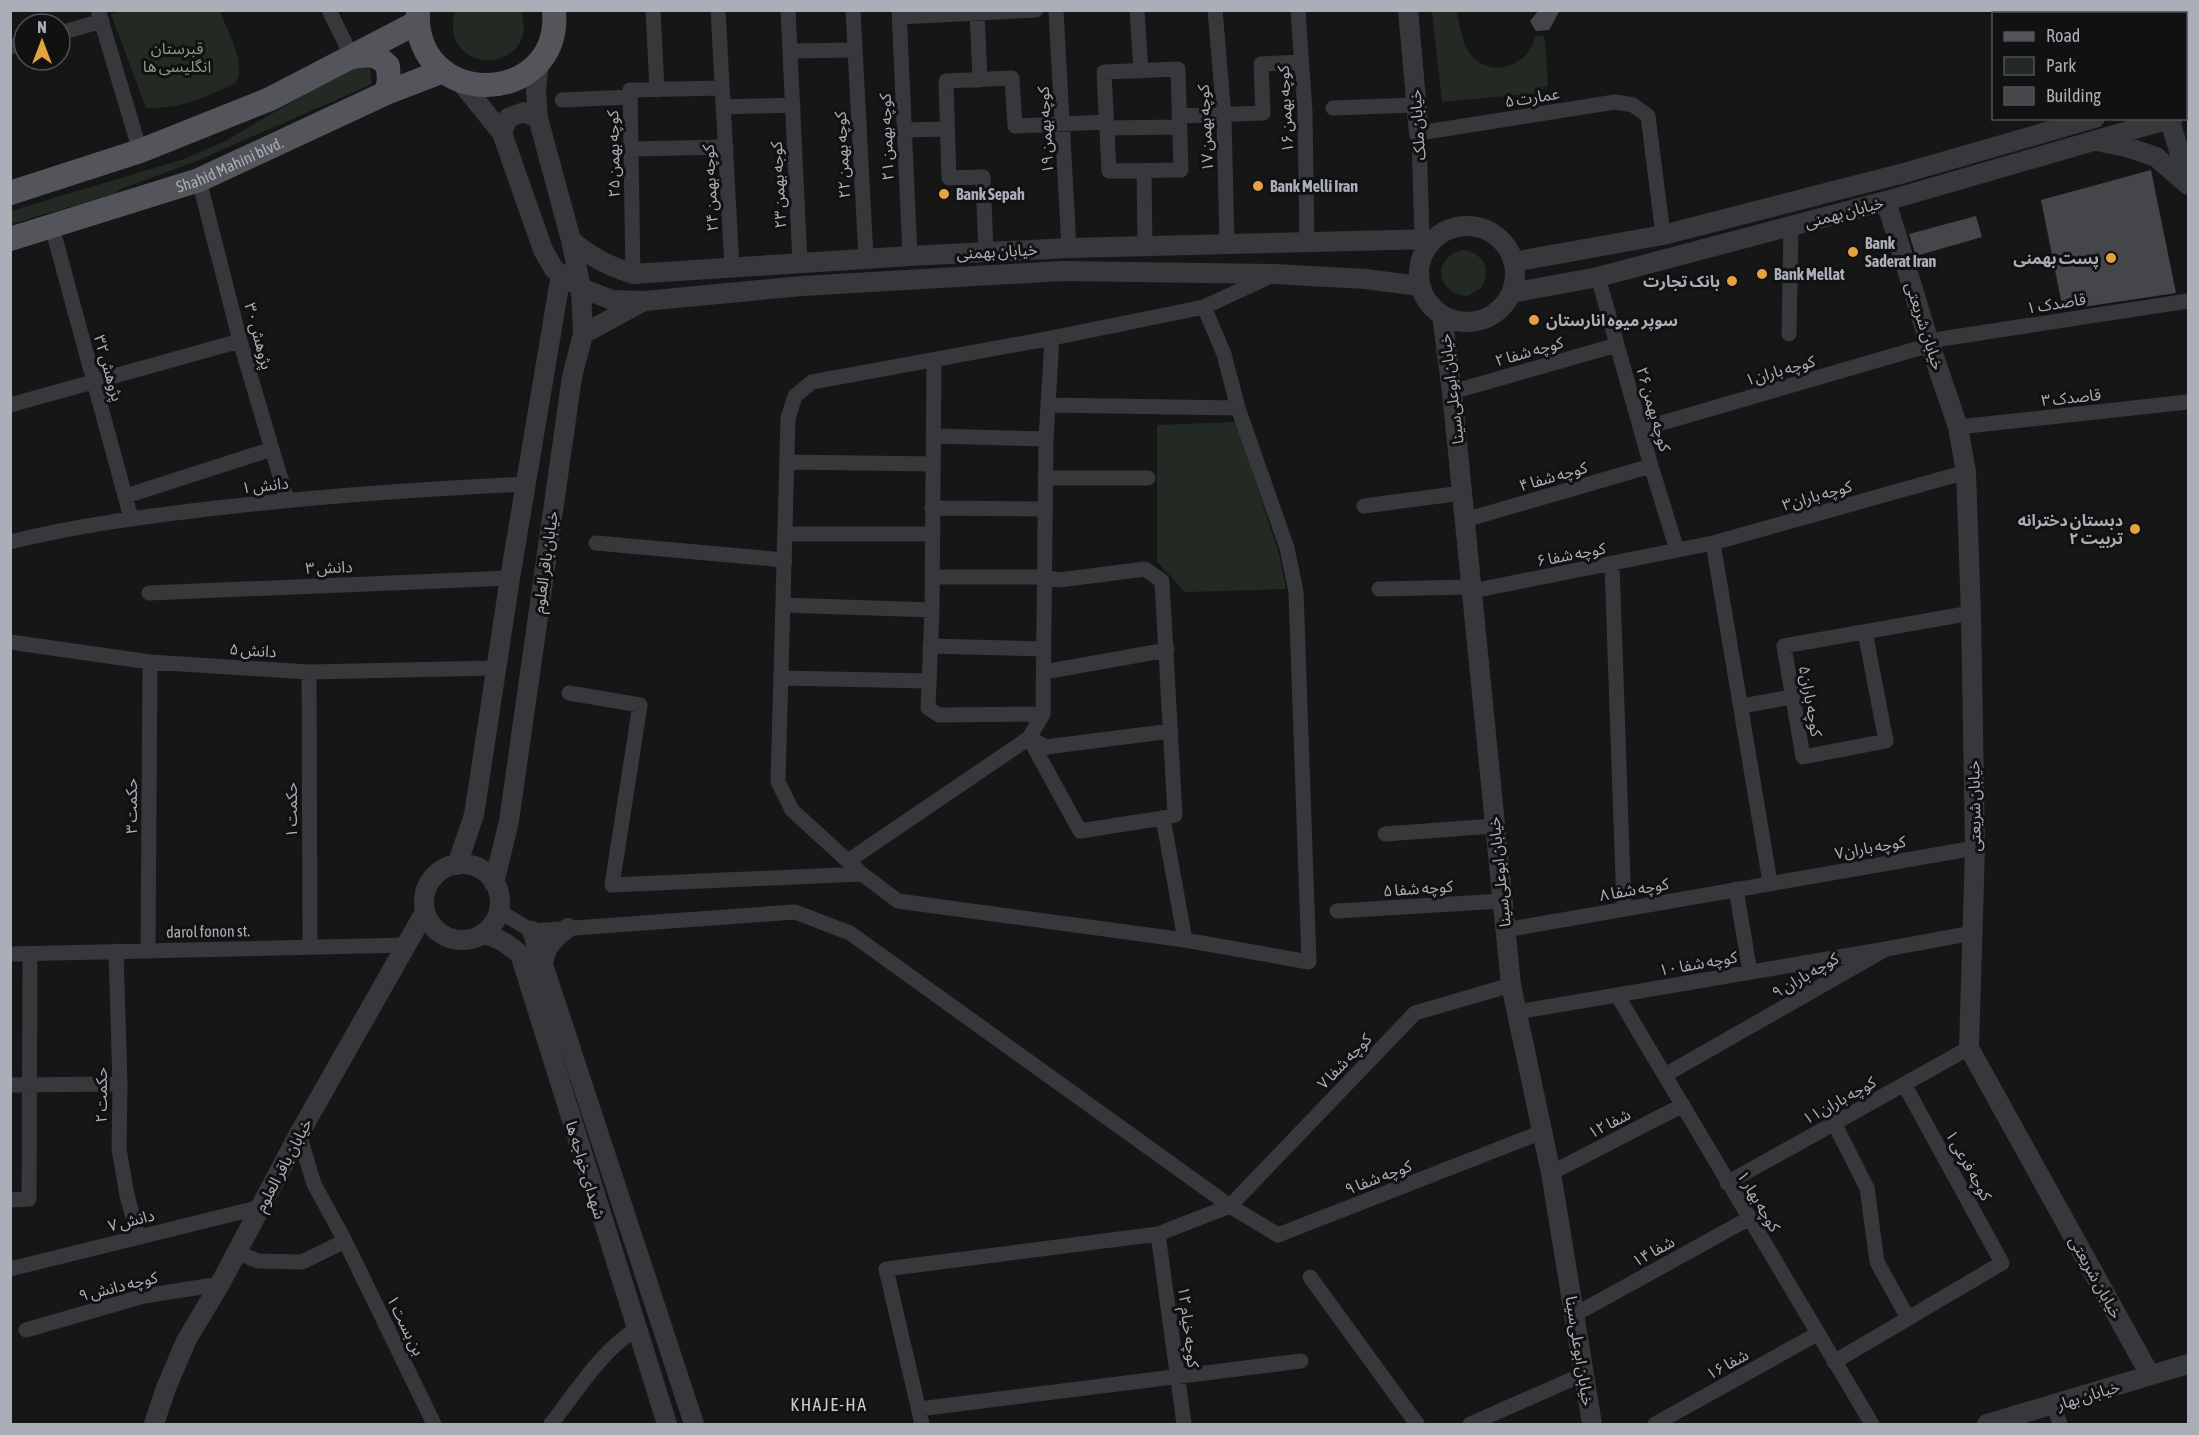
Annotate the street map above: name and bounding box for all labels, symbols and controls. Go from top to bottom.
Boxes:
north arrow [12,12,72,72]
legend [1992,12,2187,120]
text: N [37,18,47,36]
text: Road [2046,25,2080,46]
park label: قبرستان انگلیسی ها [143,39,211,76]
text: Park [2046,55,2076,76]
street label: کوچه بهمن ۱۶ [1274,64,1298,153]
street label: کوچه بهمن ۱۷ [1194,83,1218,172]
street label: عمارت ۵ [1503,84,1561,111]
street label: کوچه بهمن ۱۹ [1034,85,1058,174]
text: Building [2046,85,2101,106]
street label: خیابان ملک [1406,89,1429,161]
street label: کوچه بهمن ۲۱ [875,93,899,181]
street label: کوچه بهمن ۲۵ [603,110,625,198]
street label: کوچه بهمن ۲۲ [831,110,855,199]
street label: Shahid Mahini blvd. [174,133,286,196]
street label: کوجه بهمن ۲۳ [767,140,790,229]
street label: کوچه بهمن ۲۴ [699,143,723,232]
place label: Bank Melli Iran [1270,177,1358,195]
marker: Bank Melli Iran [1251,179,1265,193]
place label: Bank Sepah [956,185,1025,203]
marker: Bank Sepah [937,187,951,201]
street label: خیابان بهمنی [1803,193,1886,232]
place label: Bank Saderat Iran [1865,234,1937,270]
street label: خیابان بهمنی [956,240,1038,263]
marker: Bank Saderat Iran [1846,245,1860,259]
place label: پست بهمنی [2013,249,2099,269]
marker: پست بهمنی [2104,251,2118,265]
place label: Bank Mellat [1774,265,1845,283]
marker: Bank Mellat [1755,267,1769,281]
place label: بانک تجارت [1643,272,1720,291]
marker: بانک تجارت [1725,274,1739,288]
street label: خیابان شریعتی [1901,280,1948,373]
street label: قاصدک ۱ [2025,289,2087,317]
street label: پژوهش ۳۰ [239,301,277,372]
place label: سوپر میوه انارستان [1546,311,1678,331]
marker: سوپر میوه انارستان [1527,313,1541,327]
street label: پژوهش ۳۲ [89,333,127,404]
street label: خیابان ابوعلی‌سینا [1435,333,1468,445]
street label: کوچه شفا ۲ [1493,333,1566,371]
street label: کوچه باران۱ [1743,351,1818,391]
street label: کوچه بهمن ۲۶ [1631,365,1675,454]
street label: قاصدک ۳ [2040,385,2102,409]
street label: کوچه شفا ۴ [1517,458,1590,496]
street label: دانش ۱ [240,474,290,497]
street label: کوچه باران۳ [1780,476,1855,516]
street label: خیابان باقر العلوم [529,510,565,615]
place label: دبستان دخترانه تربیت ۲ [2018,511,2123,548]
marker: دبستان دخترانه تربیت ۲ [2128,522,2142,536]
street label: کوچه شفا ۶ [1535,538,1608,572]
street label: دانش ۳ [305,557,353,578]
street label: دانش ۵ [229,639,277,662]
street label: کوچه باران۵ [1794,664,1826,739]
street label: خیابان شریعتی [1964,760,1985,852]
street label: حکمت ۳ [122,778,140,834]
street label: حکمت ۱ [282,782,300,838]
street label: خیابان ابوعلی‌سینا [1484,816,1515,928]
street label: کوچه باران۷ [1833,832,1908,864]
street label: کوچه شفا ۸ [1598,874,1671,906]
street label: کوچه شفا ۵ [1382,877,1454,901]
street label: darol fonon st. [166,921,250,941]
street label: کوچه شفا ۱۰ [1657,947,1739,981]
street label: کوچه باران ۹ [1768,948,1843,1003]
street label: کوچه شفا ۷ [1313,1029,1377,1094]
street label: حکمت ۲ [92,1067,110,1123]
street label: کوچه باران۱۱ [1799,1072,1880,1129]
street label: شفا ۱۲ [1585,1105,1633,1141]
street label: خیابان باقر العلوم [251,1115,319,1217]
street label: شهدای خواجه ها [562,1119,609,1221]
street label: کوچه فرعی ۱ [1940,1127,1996,1205]
street label: کوچه شفا ۹ [1342,1156,1415,1200]
street label: کوچه بهار ۱ [1732,1167,1784,1236]
street label: دانش ۷ [106,1206,156,1235]
street label: شفا ۱۴ [1629,1232,1677,1270]
street label: خیابان شریعتی [2065,1233,2126,1322]
street label: کوچه دانش ۹ [77,1267,160,1307]
street label: کوچه خیام ۱۲ [1171,1285,1203,1370]
street label: بن بست ۱ [383,1292,428,1359]
street label: خیابان ابوعلی‌سینا [1561,1295,1598,1407]
street label: شفا ۱۶ [1703,1345,1751,1383]
street label: خیابان بهار [2053,1377,2122,1414]
district label: KHAJE-HA [790,1394,868,1415]

